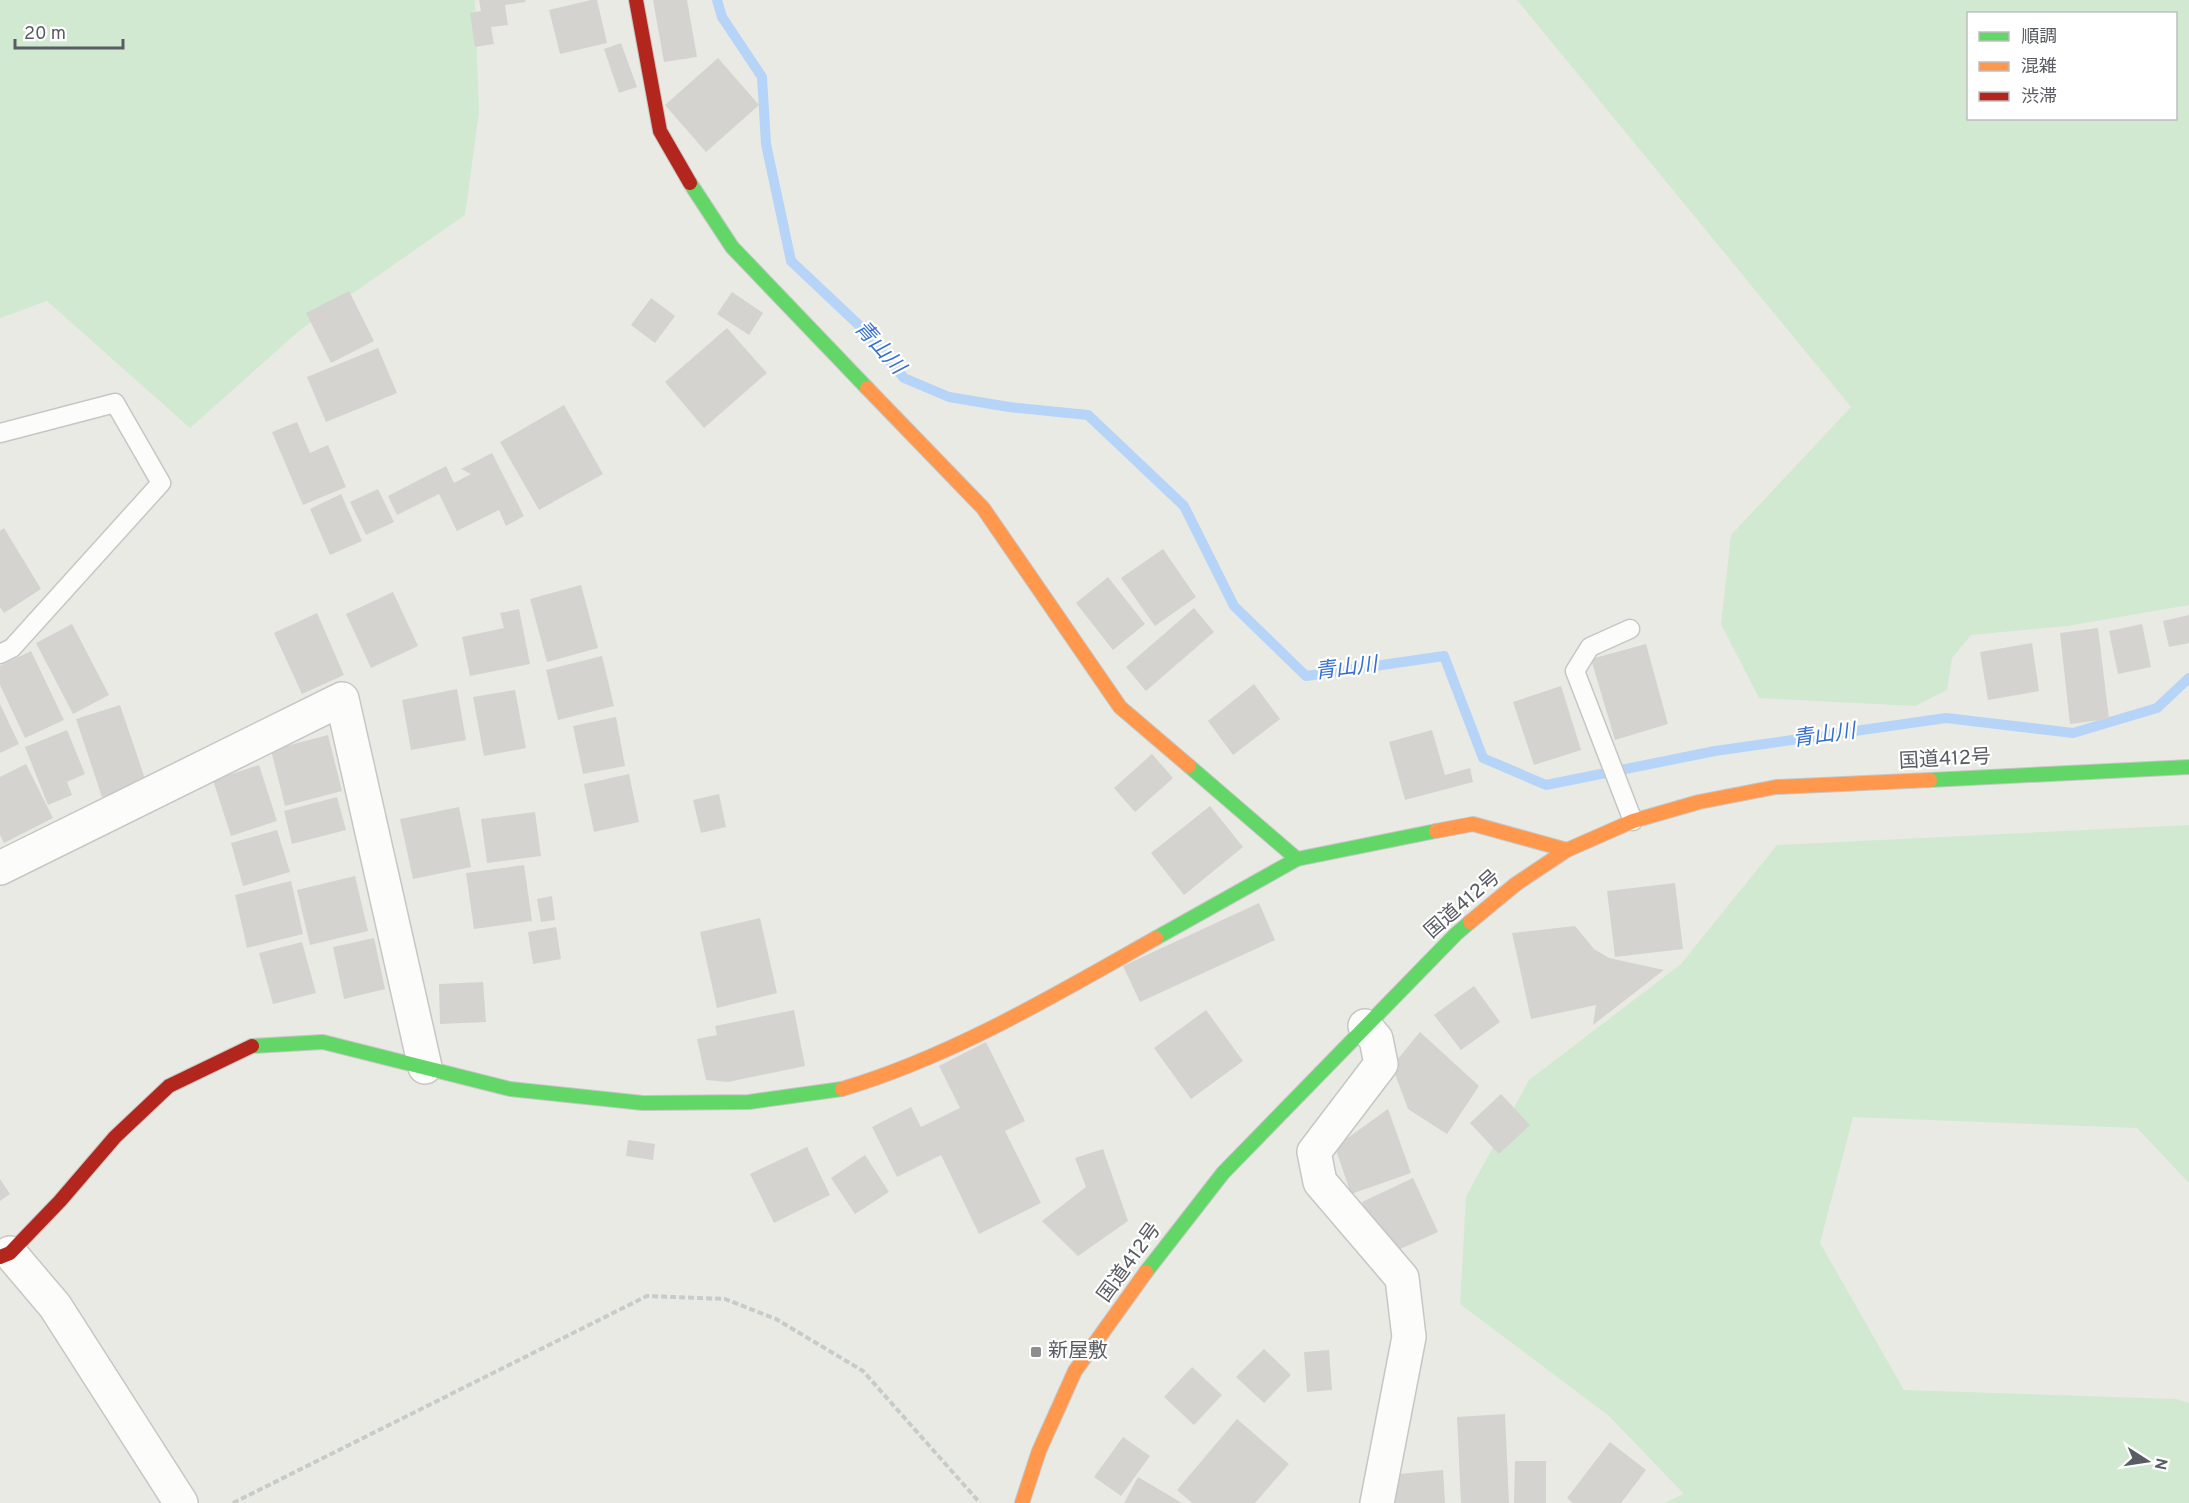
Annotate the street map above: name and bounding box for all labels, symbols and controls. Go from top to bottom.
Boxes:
scale bar [15,12,123,50]
legend [1967,12,2177,120]
text: 20 m [24,23,66,46]
text: 順調 [2021,26,2057,49]
text: 混雑 [2021,56,2057,79]
text: 渋滞 [2021,86,2057,109]
water label: 青山川 [848,316,911,382]
water label: 青山川 [1313,652,1381,686]
water label: 青山川 [1791,718,1859,754]
street label: 国道412号 [1898,745,1992,775]
street label: 国道412号 [1420,865,1506,945]
street label: 国道412号 [1092,1218,1168,1308]
place label: 新屋敷 [1048,1339,1108,1365]
marker: 新屋敷 [1029,1345,1043,1359]
north arrow [2117,1431,2177,1491]
text: N [2149,1456,2171,1471]

